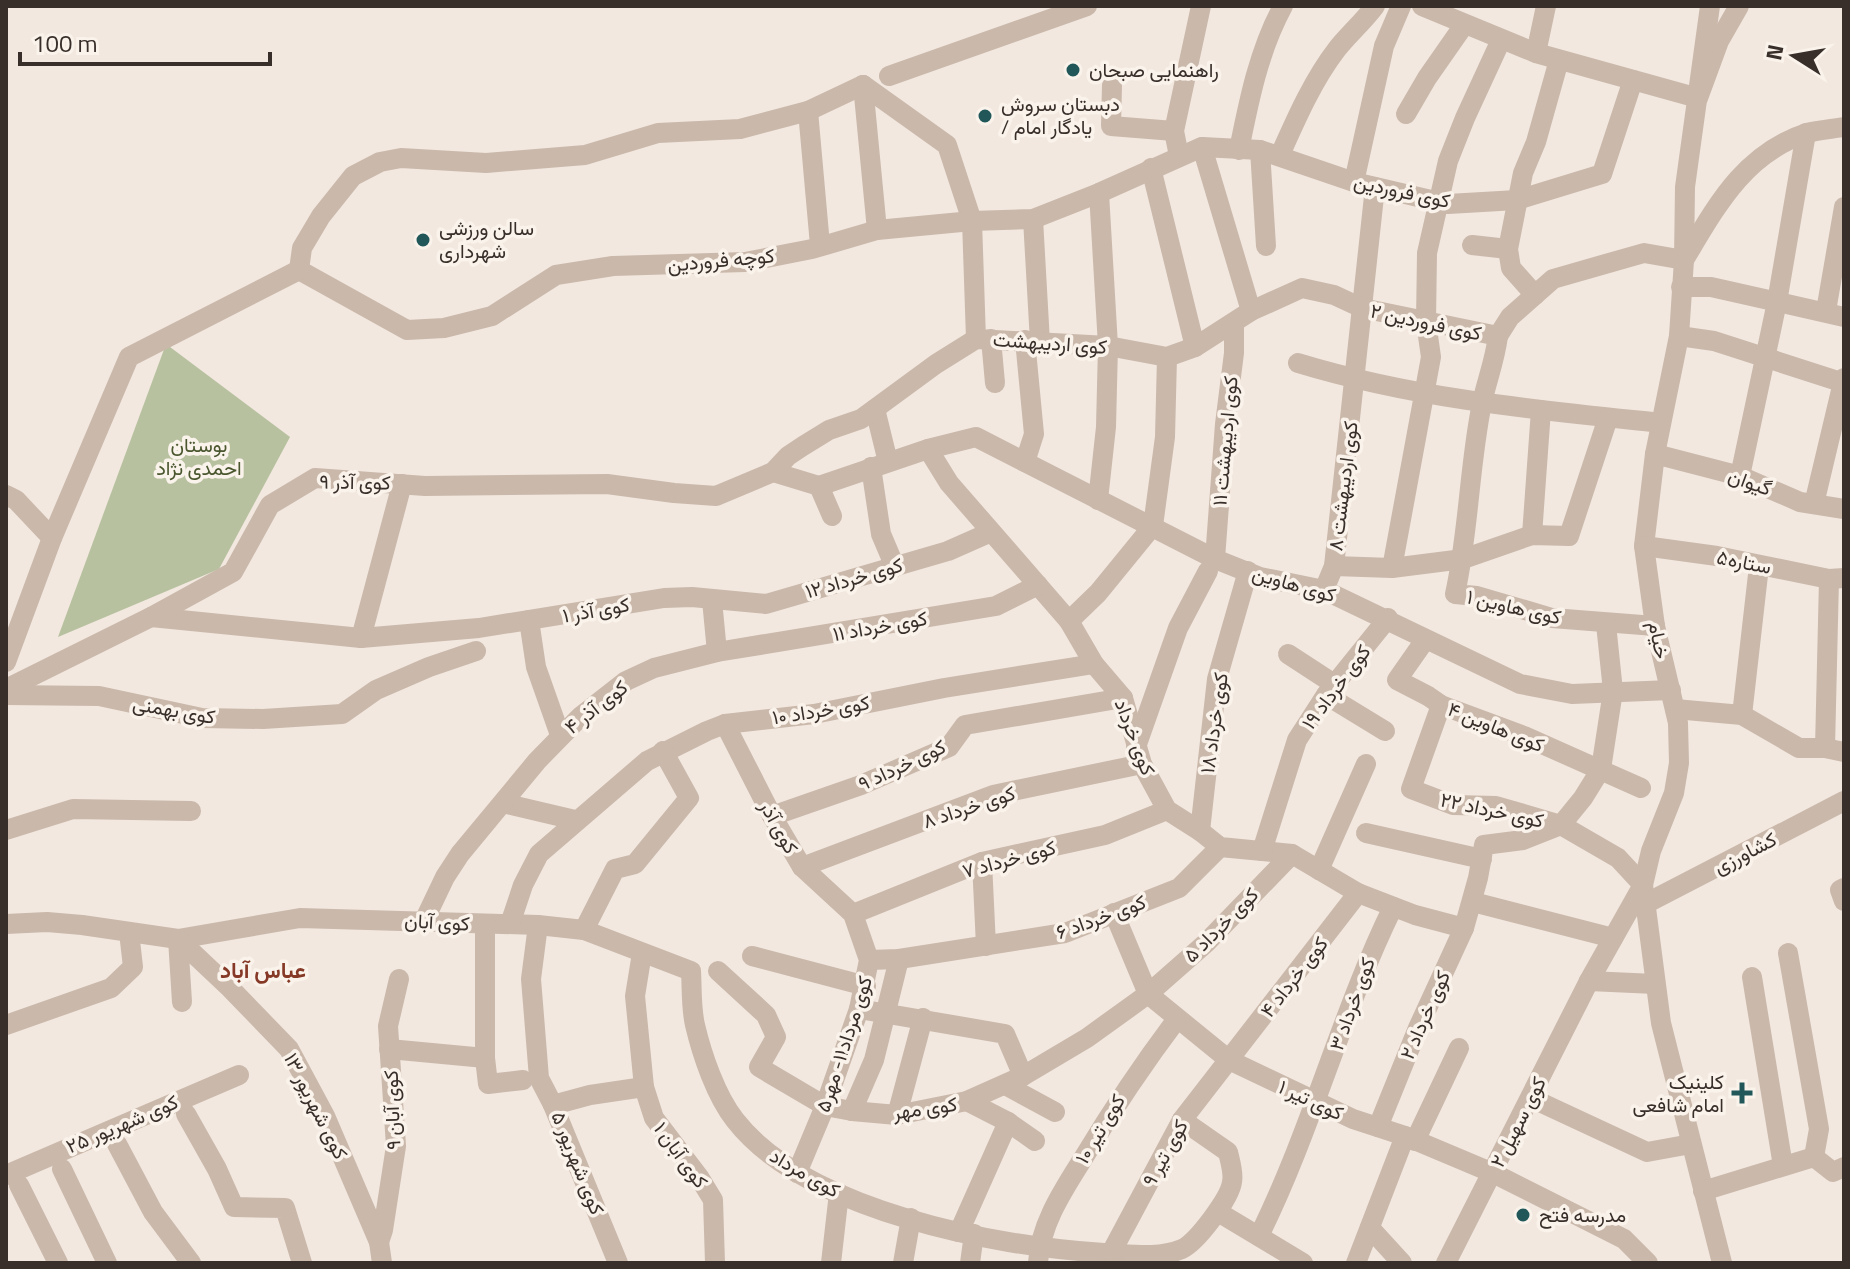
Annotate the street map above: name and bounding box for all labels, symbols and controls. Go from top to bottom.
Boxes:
scale bar [20,16,270,66]
north arrow [1754,16,1834,96]
text: 100 m [32,25,98,61]
text: N [1756,41,1793,63]
place label: راهنمایی صبحان [1089,54,1219,85]
marker: راهنمایی صبحان [1064,61,1082,79]
place label: دبستان سروش / یادگار امام [1001,88,1120,142]
marker: دبستان سروش / یادگار امام [976,107,994,125]
street label: کوی فروردین [1351,165,1453,216]
place label: سالن ورزشی شهرداری [439,212,534,266]
marker: سالن ورزشی شهرداری [414,231,432,249]
street label: کوچه فروردین [666,239,776,280]
street label: کوی فروردین ۲ [1368,295,1485,348]
street label: کوی اردیبهشت [992,323,1108,362]
street label: کوی اردیبهشت ۱۱ [1203,375,1246,507]
street label: کوی اردیبهشت ۸ [1319,419,1366,553]
park label: بوستان احمدی نژاد [156,429,242,483]
street label: گیوان [1724,459,1776,504]
street label: کوی آذر ۹ [319,465,391,498]
street label: ستاره۵ [1714,541,1774,582]
street label: کوی خرداد ۱۲ [801,549,906,606]
street label: کوی هاوین [1249,557,1340,610]
street label: کوی هاوین ۱ [1464,581,1564,632]
street label: کوی آذر ۱ [560,588,632,631]
street label: کوی خرداد ۱۱ [830,602,930,649]
street label: خیام [1640,618,1679,662]
street label: کوی خرداد ۱۹ [1293,638,1378,736]
street label: کوی خرداد ۱۸ [1191,670,1236,775]
street label: کوی آذر ۴ [557,672,634,741]
street label: کوی خرداد ۱۰ [770,686,872,733]
street label: کوی بهمنی [130,687,218,732]
street label: کوی هاوین ۴ [1443,693,1549,760]
street label: کوی خرداد [1107,694,1164,780]
street label: کوی خرداد ۹ [853,731,951,798]
street label: کوی خرداد ۸ [918,777,1019,836]
street label: کوی خرداد ۲۲ [1438,783,1547,836]
street label: کوی آذر [751,793,807,859]
street label: کشاورزی [1708,823,1782,882]
street label: کوی خرداد ۷ [959,831,1059,886]
street label: کوی خرداد ۵ [1176,880,1266,969]
street label: کوی خرداد ۶ [1051,886,1150,947]
street label: کوی آبان [403,904,471,939]
street label: کوی خرداد ۴ [1252,929,1335,1024]
district label: عباس آباد [220,953,306,987]
street label: کوی خرداد ۳ [1320,953,1383,1055]
street label: کوی خرداد ۲ [1391,965,1458,1064]
street label: کوی مرداد۱۱- مهر۵ [807,972,880,1116]
street label: کوی شهریور ۱۳ [276,1047,357,1165]
place label: کلینیک امام شافعی [1633,1066,1724,1120]
street label: کوی آبان ۹ [375,1070,408,1150]
street label: کوی تیر ۱ [1274,1071,1349,1128]
street label: کوی سهیل ۲ [1481,1071,1554,1173]
marker: کلینیک امام شافعی [1731,1082,1753,1104]
street label: کوی شهریور ۲۵ [61,1086,183,1161]
street label: کوی مهر [890,1088,959,1127]
street label: کوی تیر ۱۰ [1067,1088,1133,1170]
street label: کوی شهریور ۵ [544,1106,613,1219]
street label: کوی تیر ۹ [1134,1114,1196,1192]
street label: کوی آبان ۱ [647,1115,716,1195]
street label: کوی مرداد [764,1140,846,1205]
place label: مدرسه فتح [1539,1199,1626,1230]
marker: مدرسه فتح [1514,1206,1532,1224]

